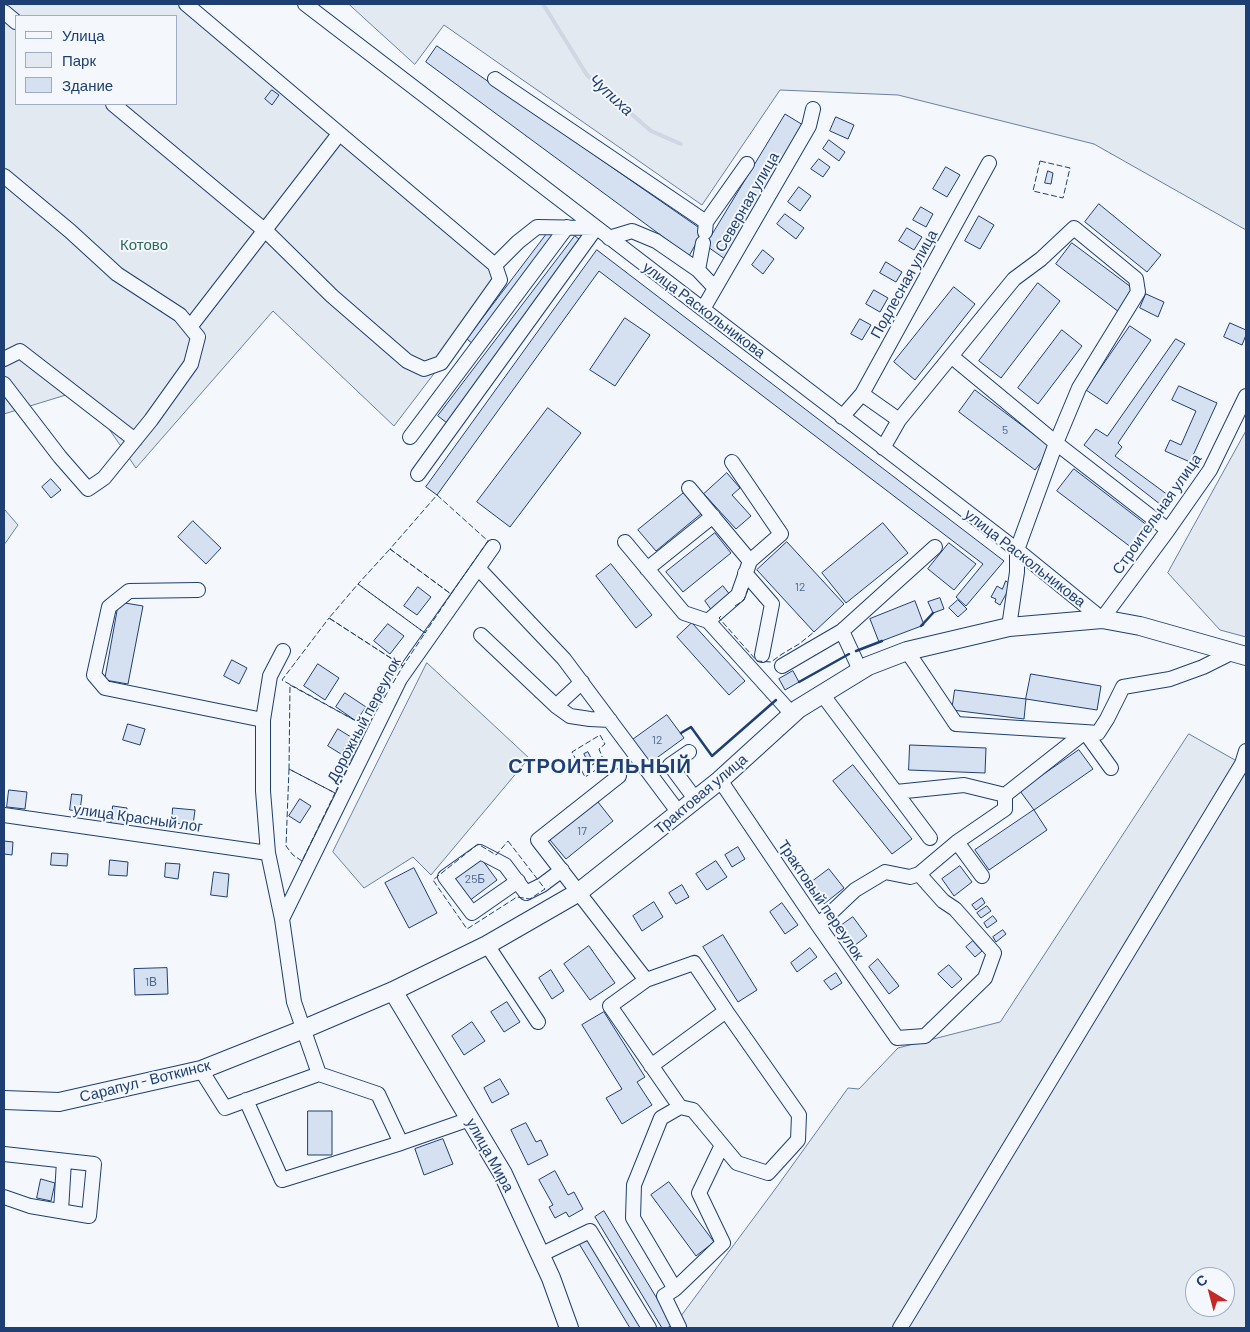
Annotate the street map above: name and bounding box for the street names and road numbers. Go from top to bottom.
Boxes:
street label: Северная улица [711,149,783,255]
street label: Подлесная улица [867,227,941,341]
street label: улица Раскольникова [639,258,769,362]
street label: Строительная улица [1109,450,1205,578]
street label: улица Раскольникова [961,505,1089,611]
street label: Дорожный переулок [323,654,405,786]
street label: Трактовая улица [651,750,751,838]
street label: улица Красный лог [72,800,204,836]
street label: Трактовый переулок [774,837,868,963]
street label: Сарапул - Воткинск [78,1056,212,1106]
street label: улица Мира [462,1115,518,1195]

